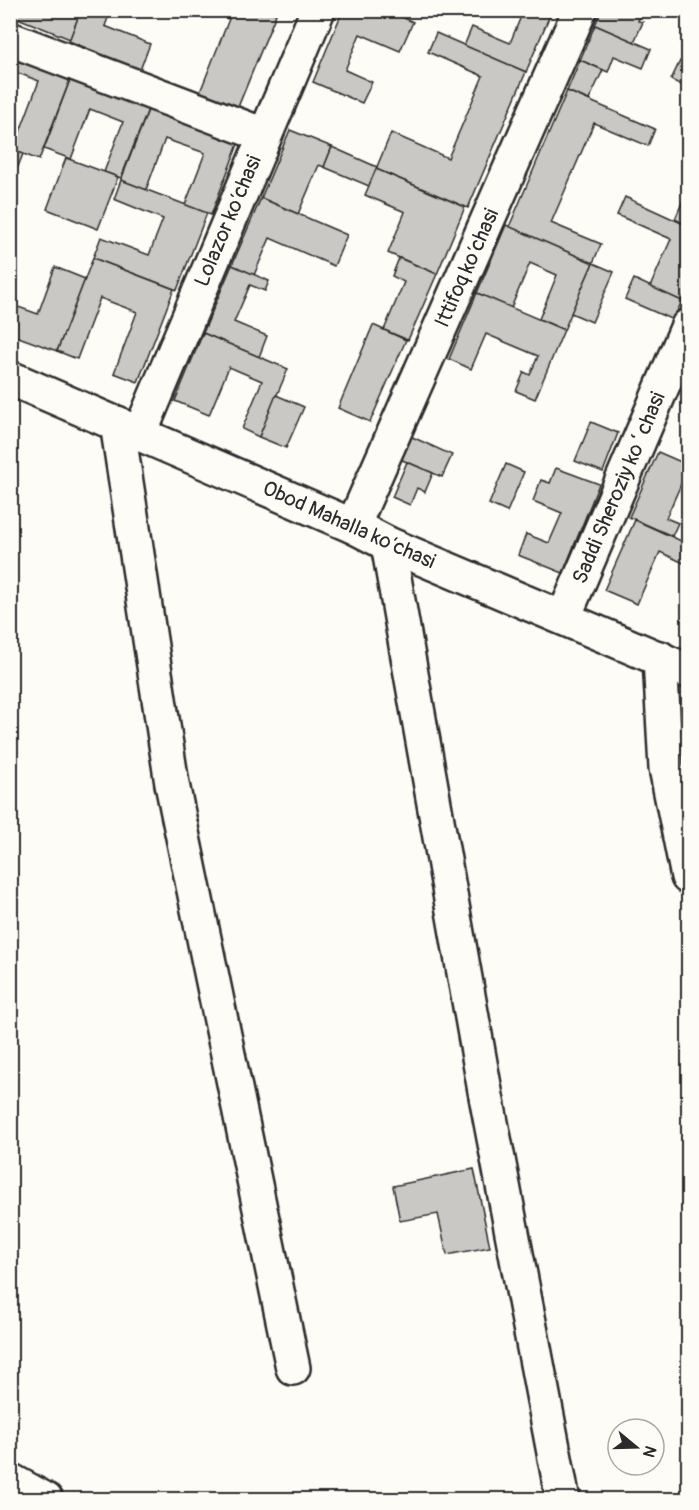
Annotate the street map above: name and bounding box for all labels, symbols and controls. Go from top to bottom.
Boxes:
street label: Lolazor ko‘chasi [188,151,268,291]
street label: Ittifoq ko‘chasi [429,204,505,332]
street label: Saddi Sheroziy koʻchasi [566,388,672,588]
street label: Obod Mahalla ko‘chasi [258,475,440,575]
north arrow [606,1417,666,1477]
text: N [638,1443,660,1460]

